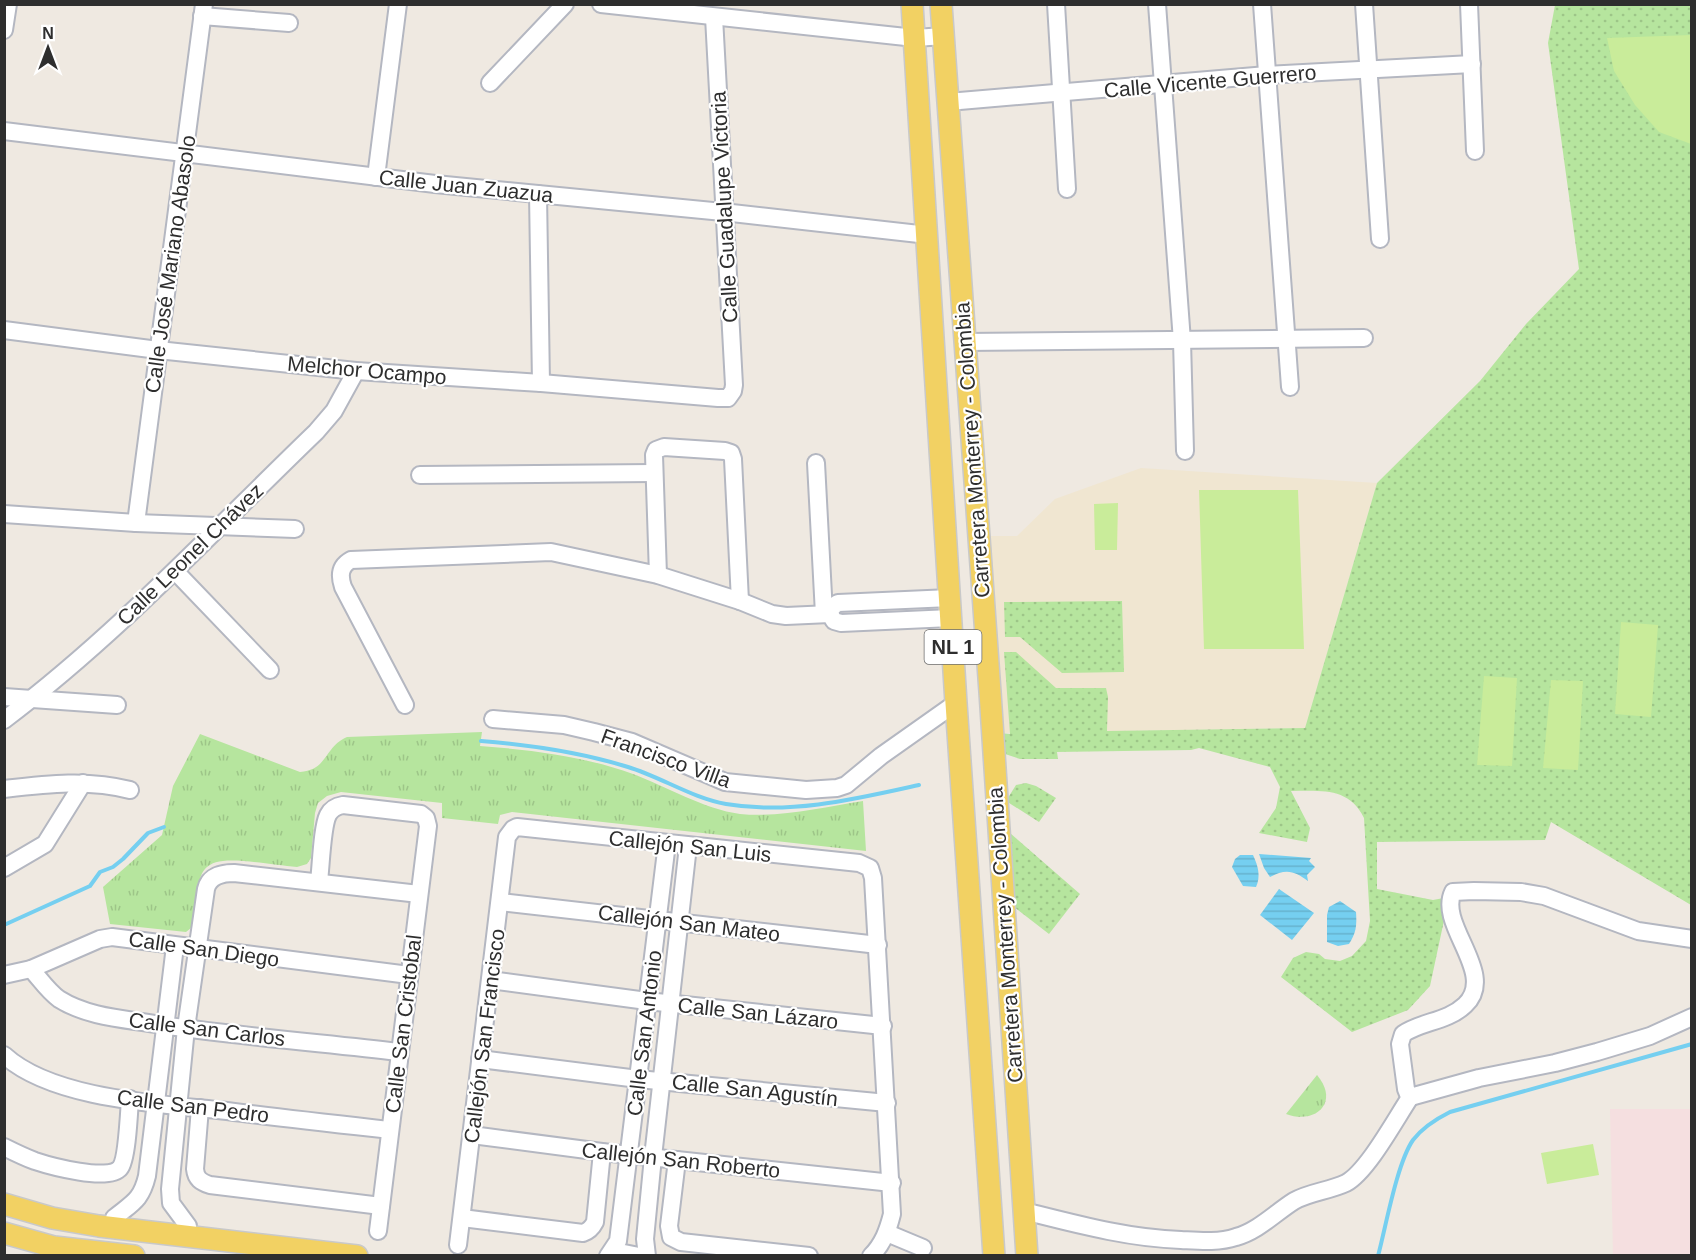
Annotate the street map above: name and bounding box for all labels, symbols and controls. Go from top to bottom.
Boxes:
north arrow [18,18,78,78]
text: N [42,25,54,42]
street label: Calle Vicente Guerrero [1103,60,1317,102]
street label: Calle Guadalupe Victoria [706,90,742,323]
street label: Calle José Mariano Abasolo [140,134,200,394]
street label: Calle Juan Zuazua [378,165,555,207]
street label: Carretera Monterrey - Colombia [950,301,994,599]
street label: Melchor Ocampo [286,352,448,388]
street label: Calle Leonel Chávez [112,478,268,630]
road number: NL 1 [924,630,982,664]
street label: Francisco Villa [598,724,734,792]
street label: Carretera Monterrey - Colombia [983,786,1027,1084]
street label: Callejón San Luis [608,826,772,866]
street label: Callejón San Mateo [597,900,781,946]
street label: Calle San Diego [127,927,281,971]
street label: Callejón San Francisco [459,927,509,1145]
street label: Calle San Cristobal [381,933,425,1115]
street label: Calle San Antonio [622,949,666,1117]
street label: Calle San Lázaro [677,993,839,1033]
street label: Calle San Carlos [127,1008,287,1050]
street label: Calle San Agustín [671,1070,839,1110]
street label: Calle San Pedro [116,1085,270,1127]
street label: Callejón San Roberto [581,1138,781,1182]

